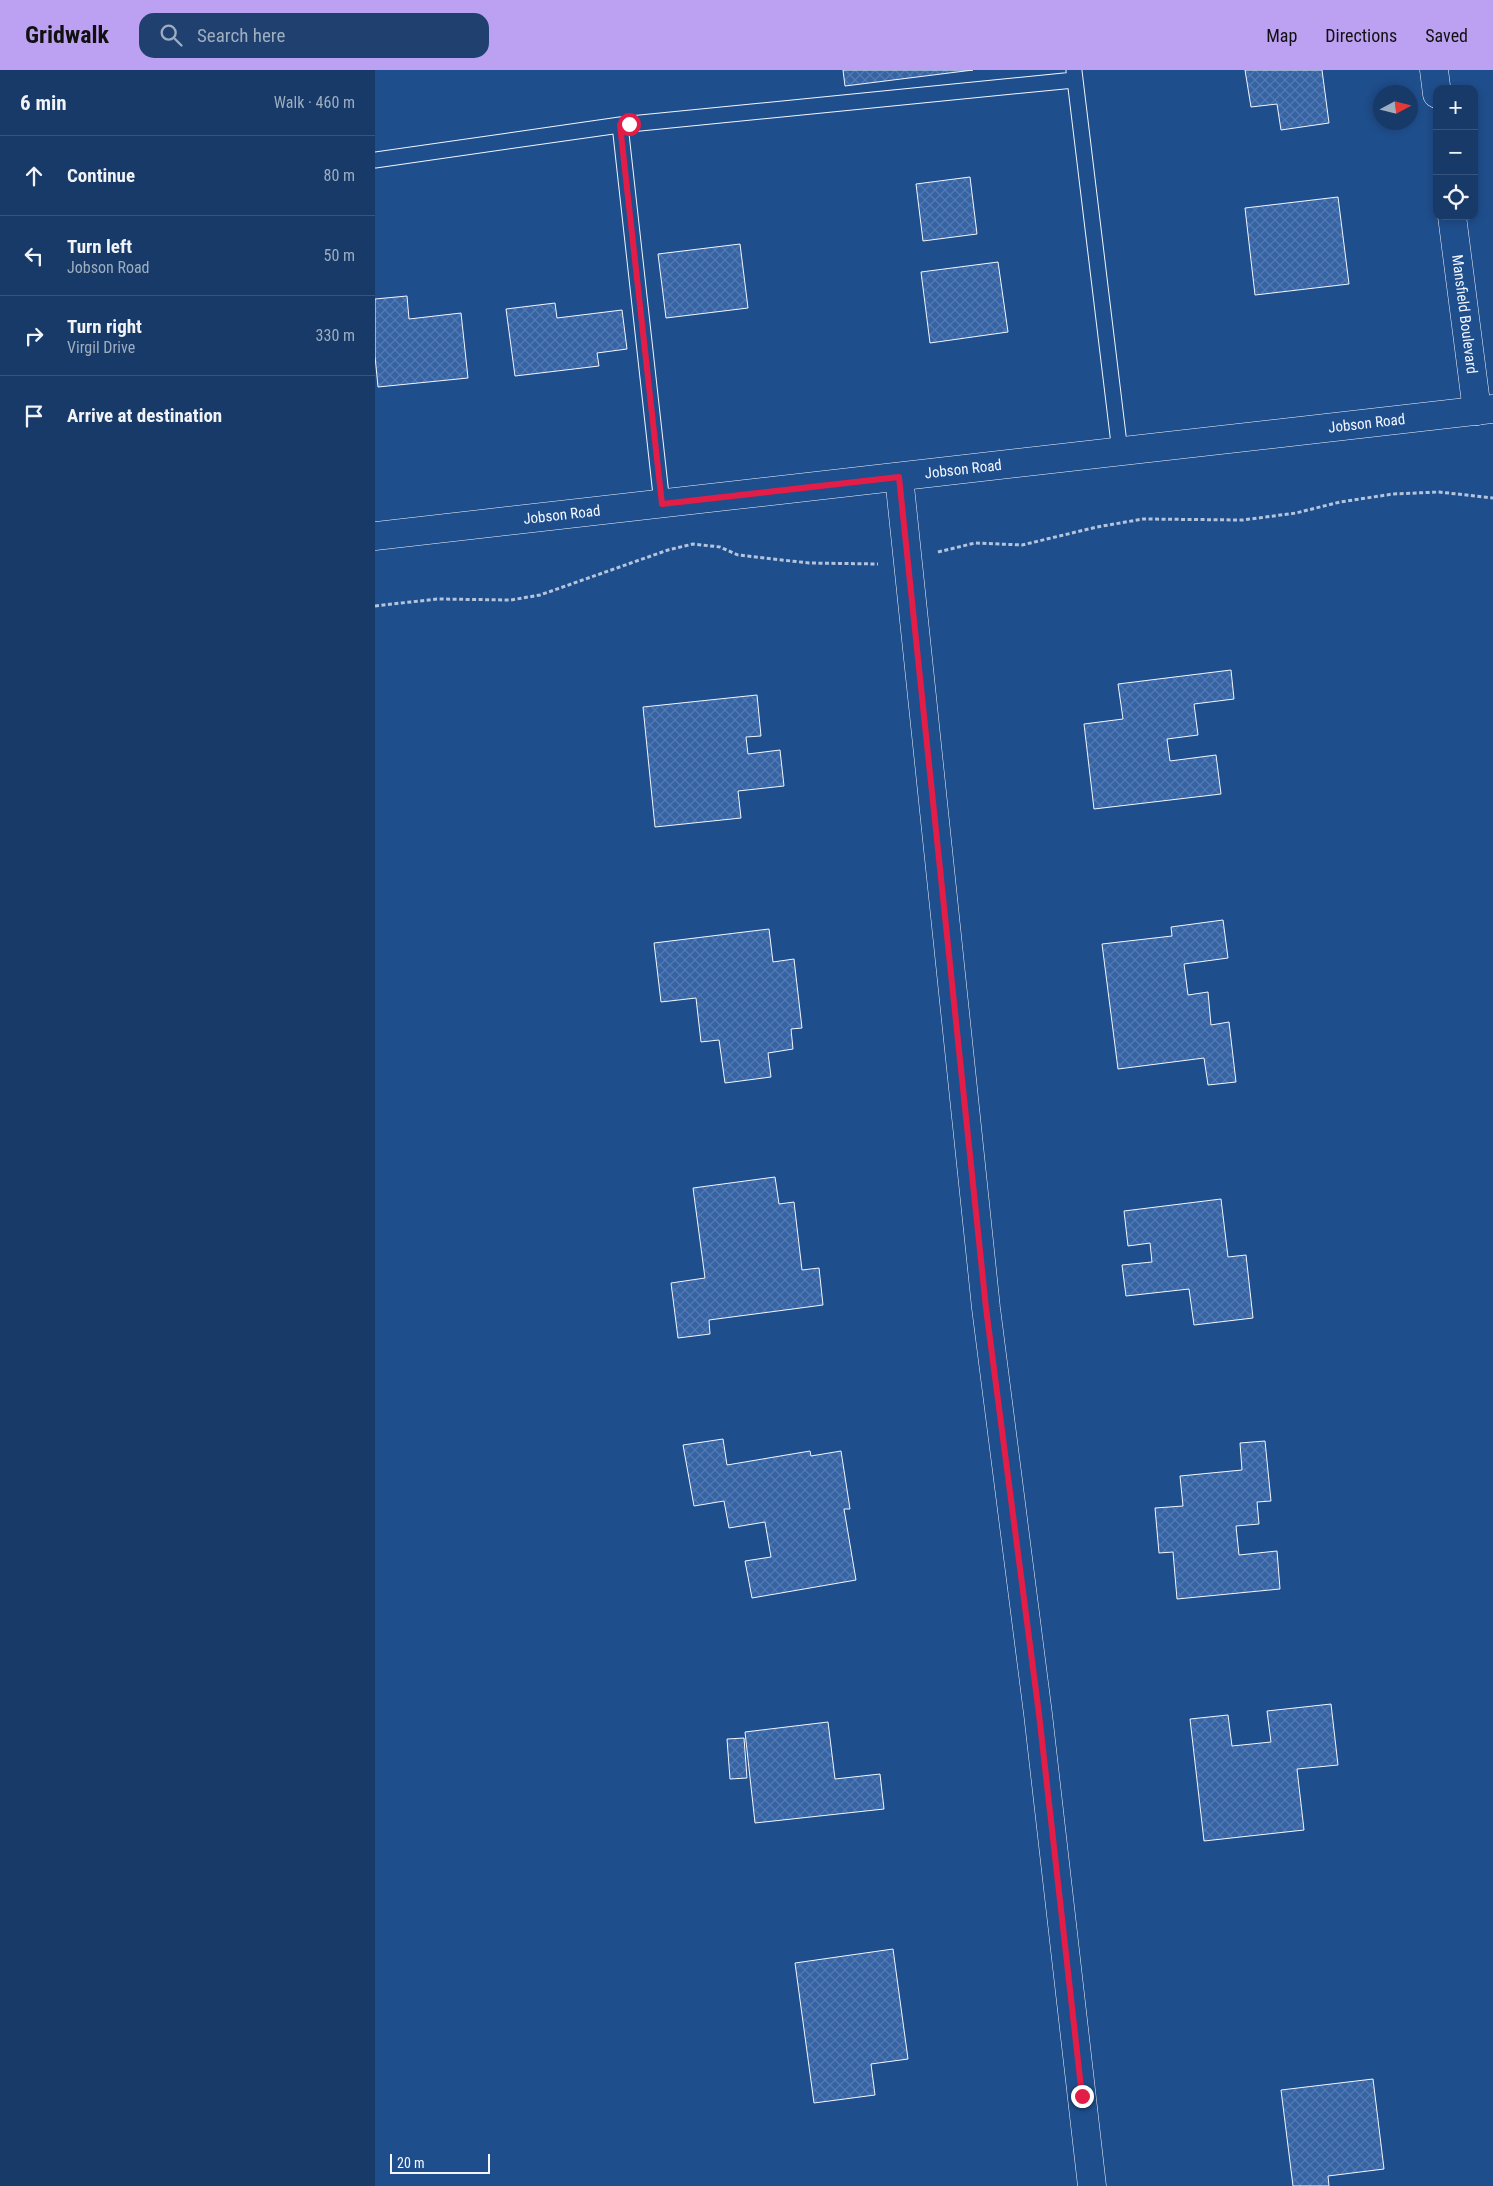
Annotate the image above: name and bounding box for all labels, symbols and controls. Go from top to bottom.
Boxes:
search box [139,13,489,58]
text: Gridwalk [25,21,109,49]
icon: search [157,21,185,49]
text: Search here [197,24,285,47]
text: Map [1266,25,1297,46]
text: Directions [1325,25,1397,46]
text: Saved [1425,25,1468,46]
north arrow [1373,85,1418,130]
map controls [1433,85,1478,220]
button: + [1433,85,1478,130]
text: 6 min [20,91,67,115]
text: Walk · 460 m [274,93,355,112]
route start [618,113,641,136]
button: − [1433,130,1478,175]
icon: ahead [20,162,48,190]
text: Continue [67,164,135,187]
text: 80 m [323,166,355,185]
button: locate [1433,175,1478,220]
text: Turn left [67,235,132,258]
icon: left [20,242,48,270]
text: 50 m [323,246,355,265]
street label: Mansfield Boulevard [1448,253,1481,375]
text: Jobson Road [67,258,150,277]
text: Turn right [67,315,142,338]
icon: right [20,322,48,350]
text: 330 m [316,326,355,345]
text: Virgil Drive [67,338,135,357]
icon: arrive [20,402,48,430]
text: Arrive at destination [67,404,222,427]
street label: Jobson Road [1327,410,1406,437]
street label: Jobson Road [924,456,1003,482]
street label: Jobson Road [522,501,601,528]
route end [1071,2085,1094,2108]
scale bar [390,2151,490,2174]
text: 20 m [397,2155,425,2171]

